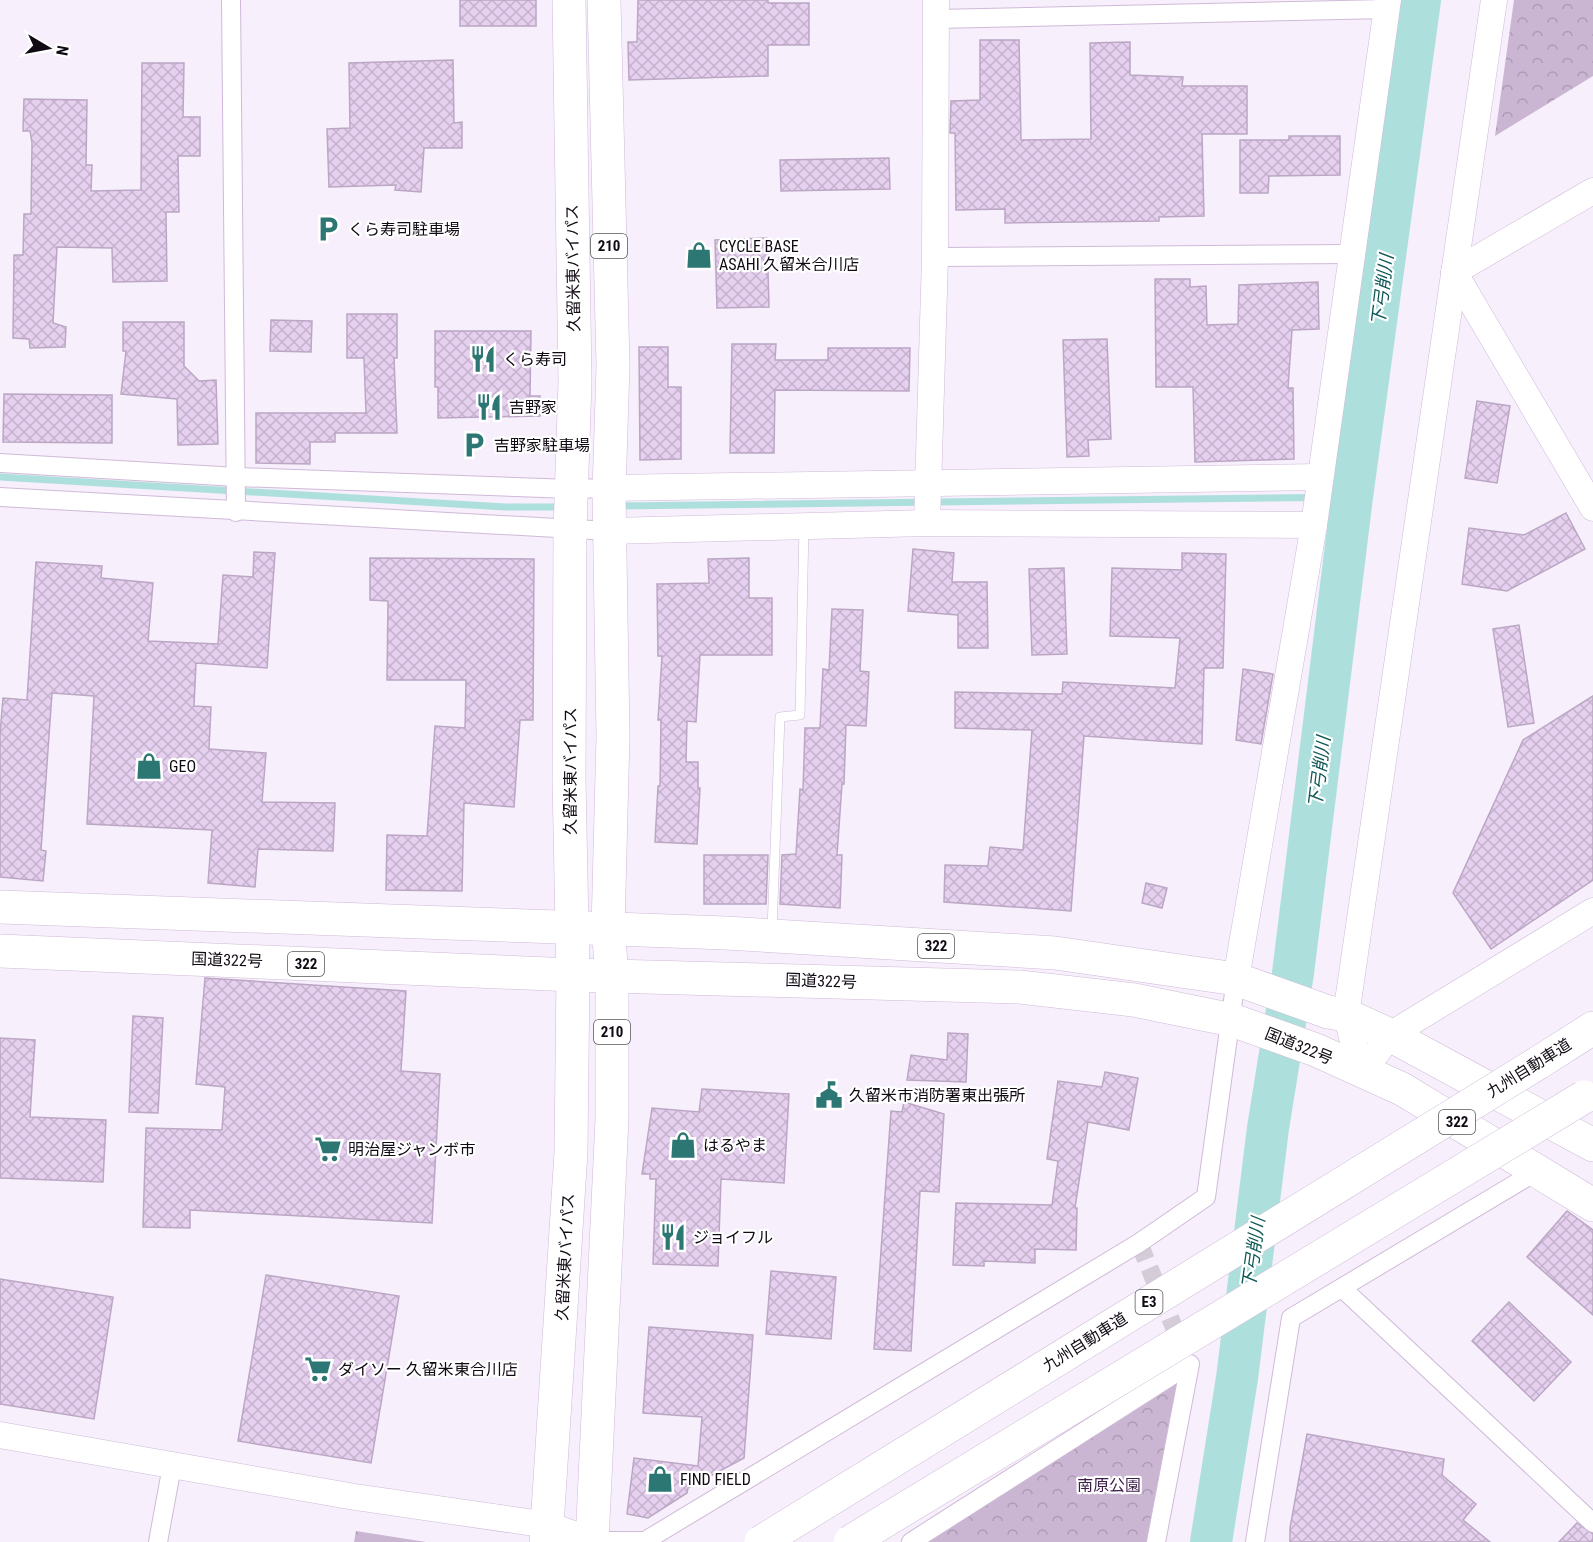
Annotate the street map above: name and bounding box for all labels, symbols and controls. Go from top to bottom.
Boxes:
north arrow [18,18,78,78]
text: N [52,44,72,57]
street label: 久留米東バイパス [562,204,584,332]
parking icon: くら寿司駐車場 [313,214,343,244]
place label: くら寿司駐車場 [348,220,460,239]
road number: 210 [591,234,627,258]
place label: CYCLE BASE ASAHI 久留米合川店 [719,237,859,274]
shop icon: CYCLE BASE ASAHI 久留米合川店 [684,240,714,270]
water label: 下弓削川 [1367,251,1397,327]
restaurant icon: くら寿司 [468,344,498,374]
place label: くら寿司 [503,350,567,369]
restaurant icon: 吉野家 [474,392,504,422]
place label: 吉野家 [509,398,557,417]
parking icon: 吉野家駐車場 [459,430,489,460]
place label: 吉野家駐車場 [494,436,590,455]
street label: 久留米東バイパス [561,707,580,835]
water label: 下弓削川 [1304,733,1334,809]
shop icon: GEO [134,751,164,781]
place label: GEO [169,757,196,776]
road number: 322 [918,934,954,958]
street label: 国道322号 [191,949,263,971]
road number: 322 [288,952,324,976]
street label: 国道322号 [785,970,857,992]
road number: 210 [594,1020,630,1044]
street label: 国道322号 [1262,1024,1336,1068]
street label: 九州自動車道 [1483,1035,1575,1101]
public building icon: 久留米市消防署東出張所 [814,1080,844,1110]
place label: 久留米市消防署東出張所 [849,1086,1025,1105]
road number: 322 [1439,1110,1475,1134]
shop icon: はるやま [668,1130,698,1160]
supermarket icon: 明治屋ジャンボ市 [313,1134,343,1164]
place label: はるやま [703,1136,767,1155]
place label: 明治屋ジャンボ市 [348,1140,475,1159]
street label: 久留米東バイパス [552,1193,578,1321]
water label: 下弓削川 [1238,1214,1269,1290]
restaurant icon: ジョイフル [658,1222,688,1252]
place label: ジョイフル [693,1228,773,1247]
road number: E3 [1136,1290,1162,1314]
street label: 九州自動車道 [1039,1309,1131,1375]
supermarket icon: ダイソー 久留米東合川店 [303,1354,333,1384]
place label: ダイソー 久留米東合川店 [338,1360,518,1379]
shop icon: FIND FIELD [645,1464,675,1494]
place label: FIND FIELD [680,1470,751,1489]
park label: 南原公園 [1077,1476,1141,1495]

